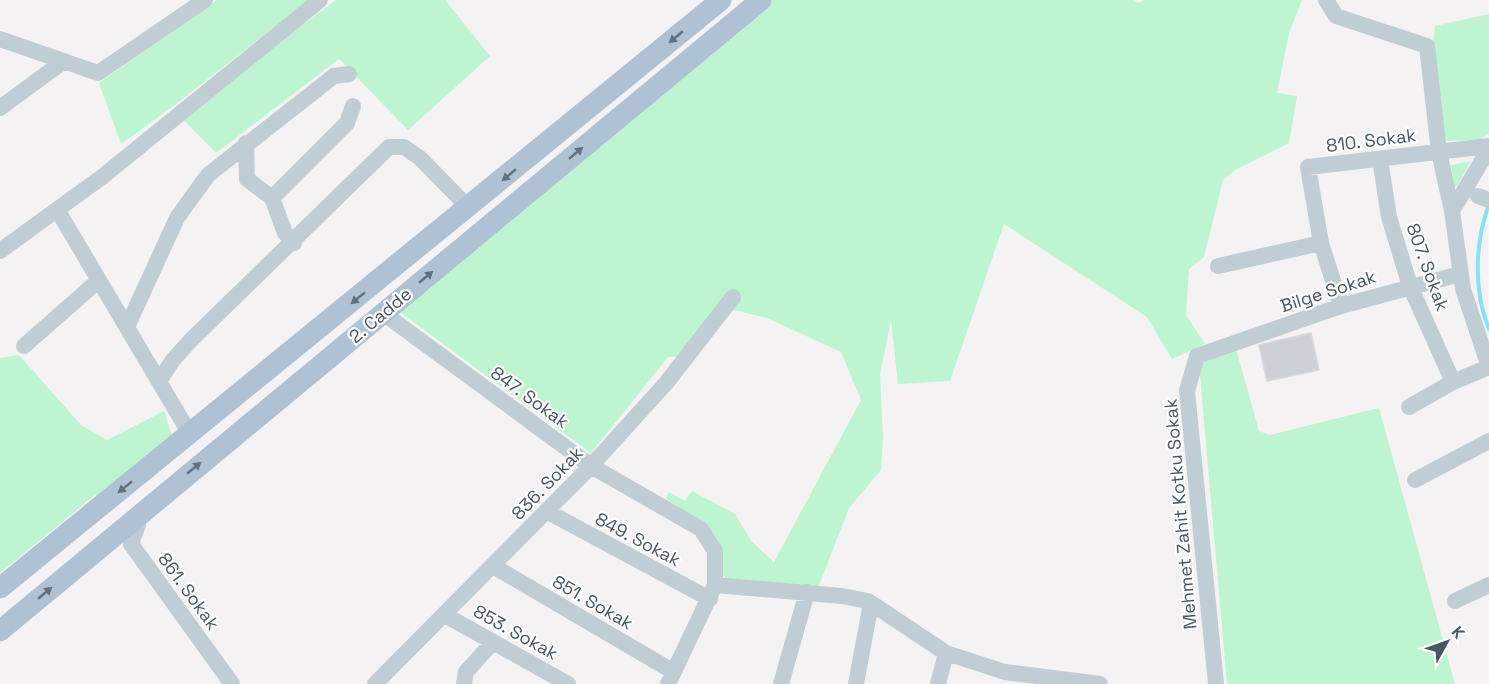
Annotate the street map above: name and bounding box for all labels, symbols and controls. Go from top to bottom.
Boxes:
one-way arrow [668,31,684,44]
street label: 810. Sokak [1325,123,1417,157]
one-way arrow [568,147,583,160]
one-way arrow [501,168,517,181]
street label: 807. Sokak [1402,220,1455,314]
street label: Bilge Sokak [1277,265,1379,317]
one-way arrow [418,271,434,284]
street label: 2. Cadde [344,282,416,348]
one-way arrow [351,291,366,304]
street label: 847. Sokak [486,361,574,433]
street label: Mehmet Zahit Kotku Sokak [1158,397,1202,630]
street label: 836. Sokak [506,441,588,525]
one-way arrow [187,462,202,475]
one-way arrow [118,481,133,493]
street label: 849. Sokak [591,507,685,571]
street label: 861. Sokak [153,548,225,634]
street label: 851. Sokak [548,570,638,634]
one-way arrow [37,587,52,600]
street label: 853. Sokak [470,599,563,665]
north arrow [1417,612,1477,672]
text: K [1447,622,1469,643]

